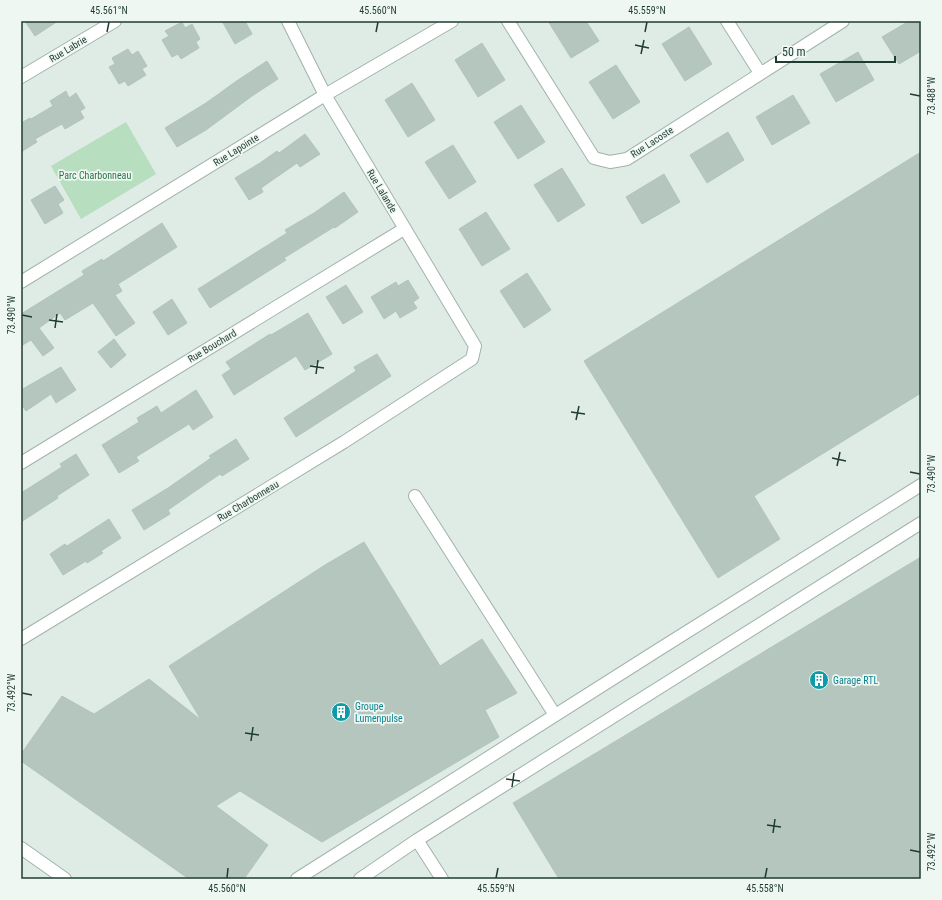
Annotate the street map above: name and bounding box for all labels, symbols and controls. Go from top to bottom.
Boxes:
text: 45.561°N [90,5,128,16]
text: 45.560°N [359,5,397,16]
text: 45.559°N [628,5,666,16]
street label: Rue Labrie [47,33,89,64]
scale bar [776,38,895,64]
text: 50 m [782,45,806,59]
text: 73.488°W [926,76,937,115]
street label: Rue Lacoste [629,124,676,160]
street label: Rue Lapointe [211,132,261,168]
street label: Rue Lalande [365,167,399,215]
park label: Parc Charbonneau [59,170,131,181]
text: 73.490°W [6,295,17,334]
street label: Rue Bouchard [186,327,238,365]
text: 73.490°W [926,454,937,493]
street label: Rue Charbonneau [215,478,281,524]
building icon: Garage RTL [808,669,830,691]
text: 73.492°W [6,673,17,712]
place label: Garage RTL [833,675,878,686]
building icon: Groupe Lumenpulse [330,701,352,723]
place label: Groupe Lumenpulse [355,701,403,724]
text: 73.492°W [926,832,937,871]
text: 45.560°N [208,883,246,894]
text: 45.559°N [477,883,515,894]
text: 45.558°N [746,883,784,894]

